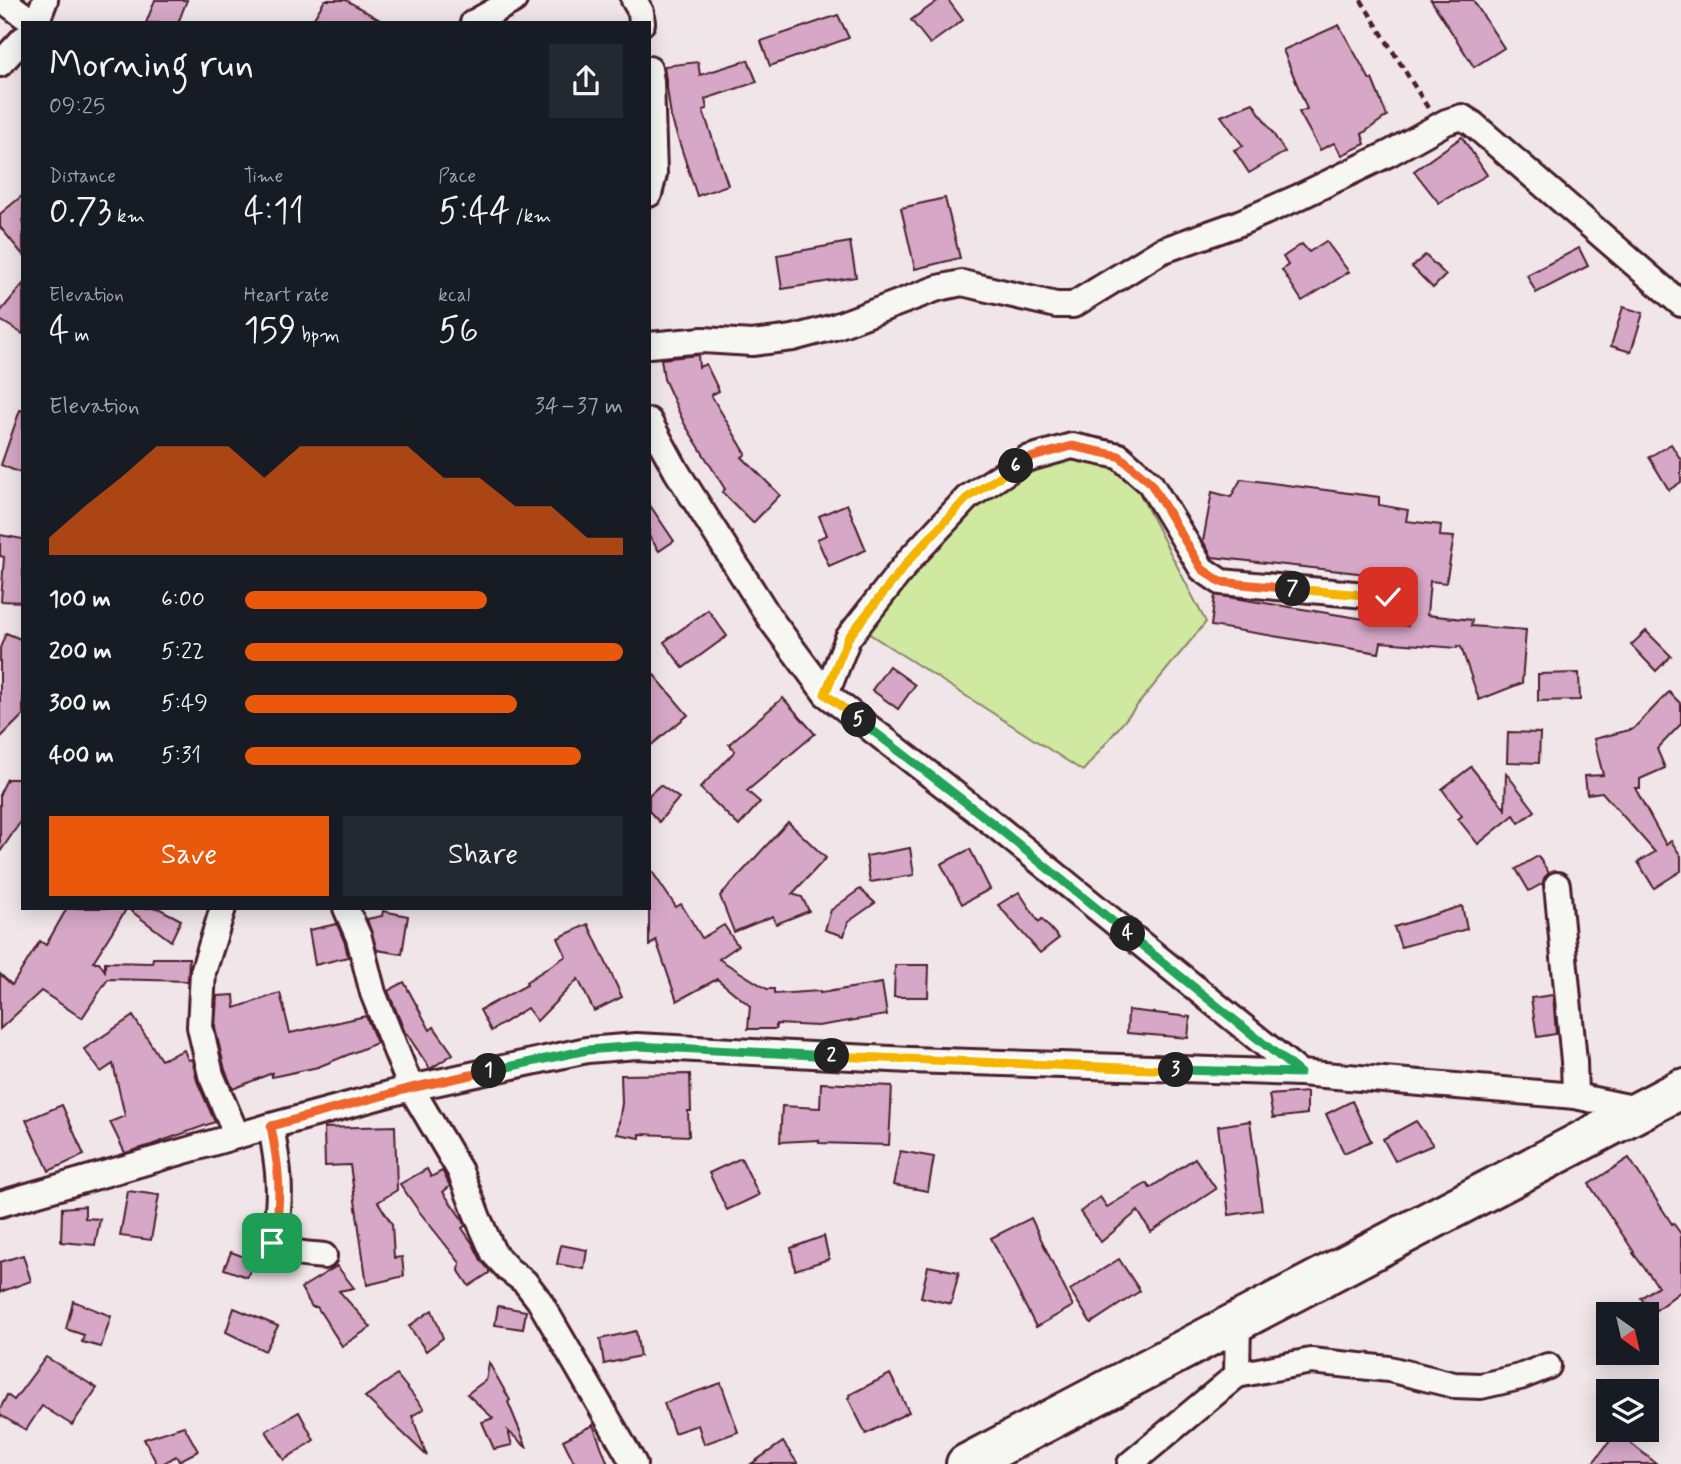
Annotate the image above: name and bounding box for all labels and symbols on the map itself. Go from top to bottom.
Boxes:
pin: 6 [998,448,1034,484]
pin [1358,567,1418,627]
pin: 7 [1276,572,1310,606]
pin: 5 [842,702,876,738]
pin: 4 [1110,916,1146,951]
pin: 2 [814,1038,850,1074]
pin: 3 [1158,1052,1194,1088]
pin: 1 [472,1054,506,1088]
pin [242,1213,302,1273]
north arrow [1596,1302,1659,1365]

